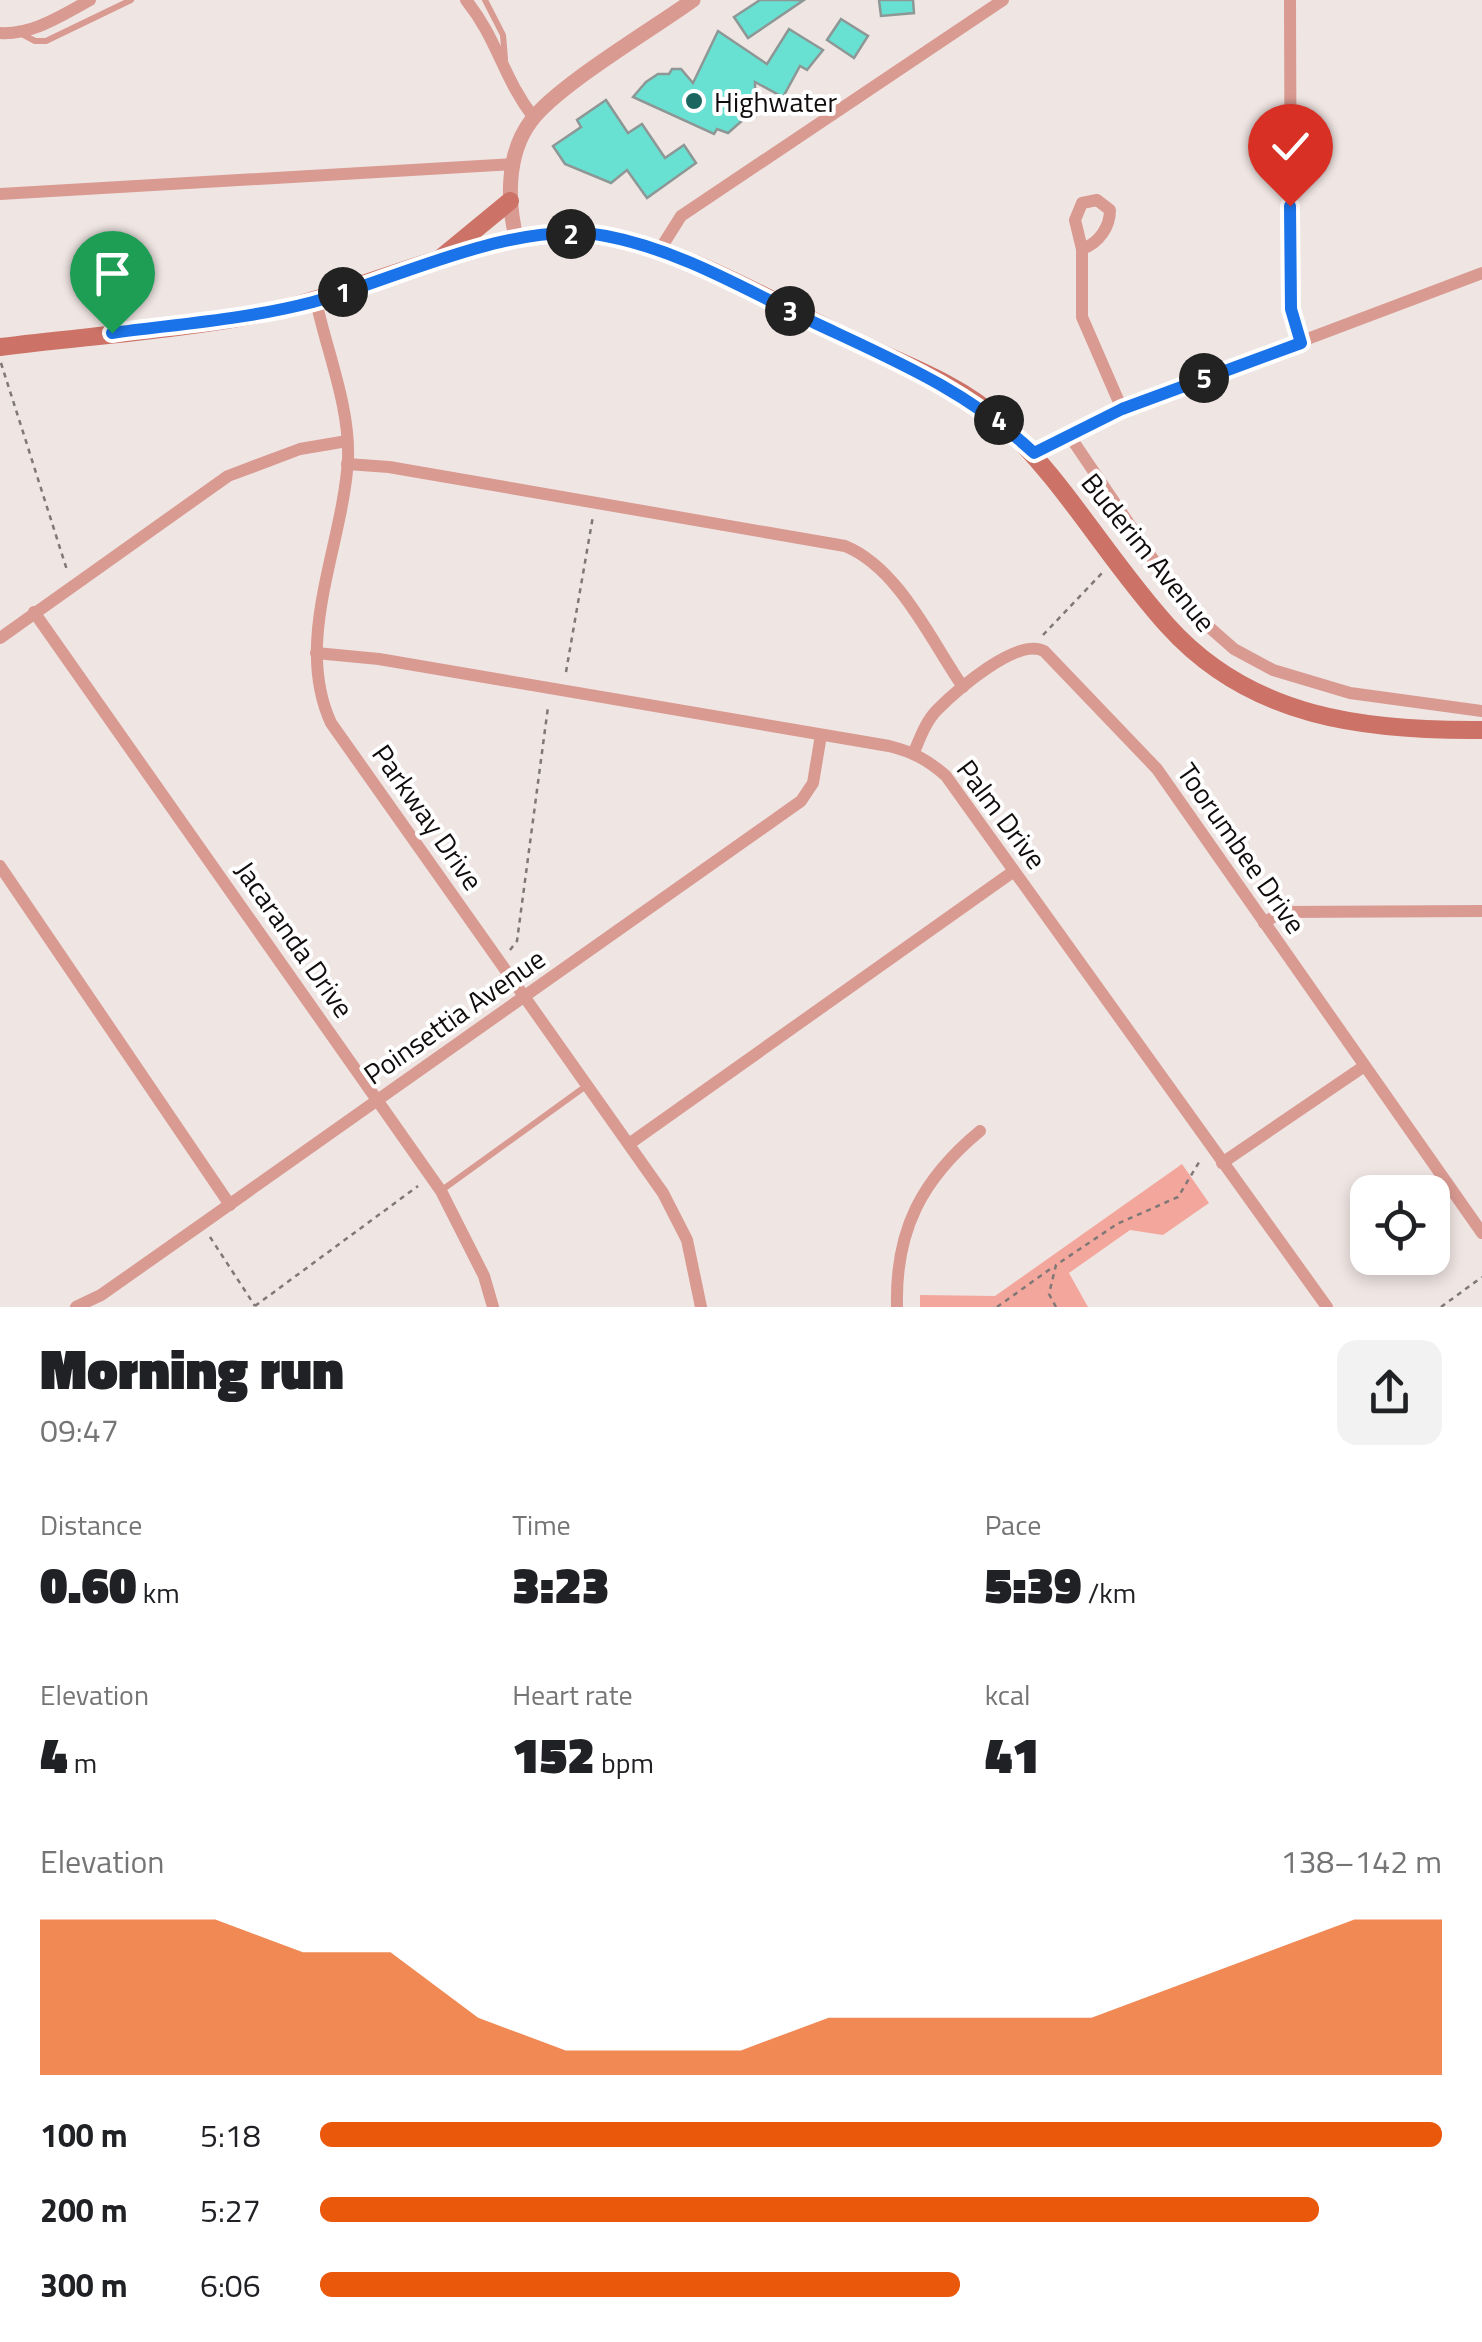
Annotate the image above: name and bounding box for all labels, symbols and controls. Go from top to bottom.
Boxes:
place label: Highwater [714,80,838,123]
marker: Highwater [683,90,705,112]
pin [1248,104,1333,207]
icon: check [1263,119,1318,174]
pin: 2 [546,209,596,259]
text: 2 [563,212,579,255]
pin [70,231,155,334]
icon: arrive [85,246,140,301]
pin: 1 [318,267,368,317]
text: 1 [335,270,351,313]
pin: 3 [765,286,815,336]
text: 3 [782,289,798,332]
pin: 5 [1179,353,1229,403]
text: 5 [1196,356,1212,399]
pin: 4 [974,395,1024,445]
text: 4 [991,398,1007,441]
street label: Buderim Avenue [1071,463,1227,641]
street label: Parkway Drive [362,735,494,899]
street label: Palm Drive [946,750,1058,878]
street label: Toorumbee Drive [1167,754,1317,942]
street label: Jacaranda Drive [225,852,365,1026]
street label: Poinsettia Avenue [354,937,554,1095]
map controls [1350,1175,1450,1275]
button: locate [1350,1175,1450,1275]
text: Morning run [40,1327,344,1410]
button: share [1337,1340,1442,1445]
text: 09:47 [40,1406,119,1454]
text: Distance [40,1503,142,1546]
text: Time [512,1503,571,1546]
text: Pace [985,1503,1041,1546]
text: 0.60 [40,1546,137,1622]
text: 3:23 [512,1546,609,1622]
text: 5:39 [985,1546,1082,1622]
text: km [137,1571,180,1614]
text: /km [1082,1571,1136,1614]
text: Elevation [40,1673,149,1716]
text: Heart rate [512,1673,633,1716]
text: kcal [985,1673,1030,1716]
text: 4 [40,1716,68,1792]
text: 152 [512,1716,595,1792]
text: 41 [985,1716,1040,1792]
text: m [68,1741,97,1784]
text: bpm [595,1741,654,1784]
text: Elevation [40,1837,164,1885]
text: 138–142 m [1280,1837,1442,1885]
text: 100 m [40,2111,128,2159]
text: 5:18 [200,2111,261,2159]
text: 200 m [40,2186,128,2234]
text: 5:27 [200,2186,261,2234]
text: 300 m [40,2261,128,2309]
text: 6:06 [200,2261,261,2309]

